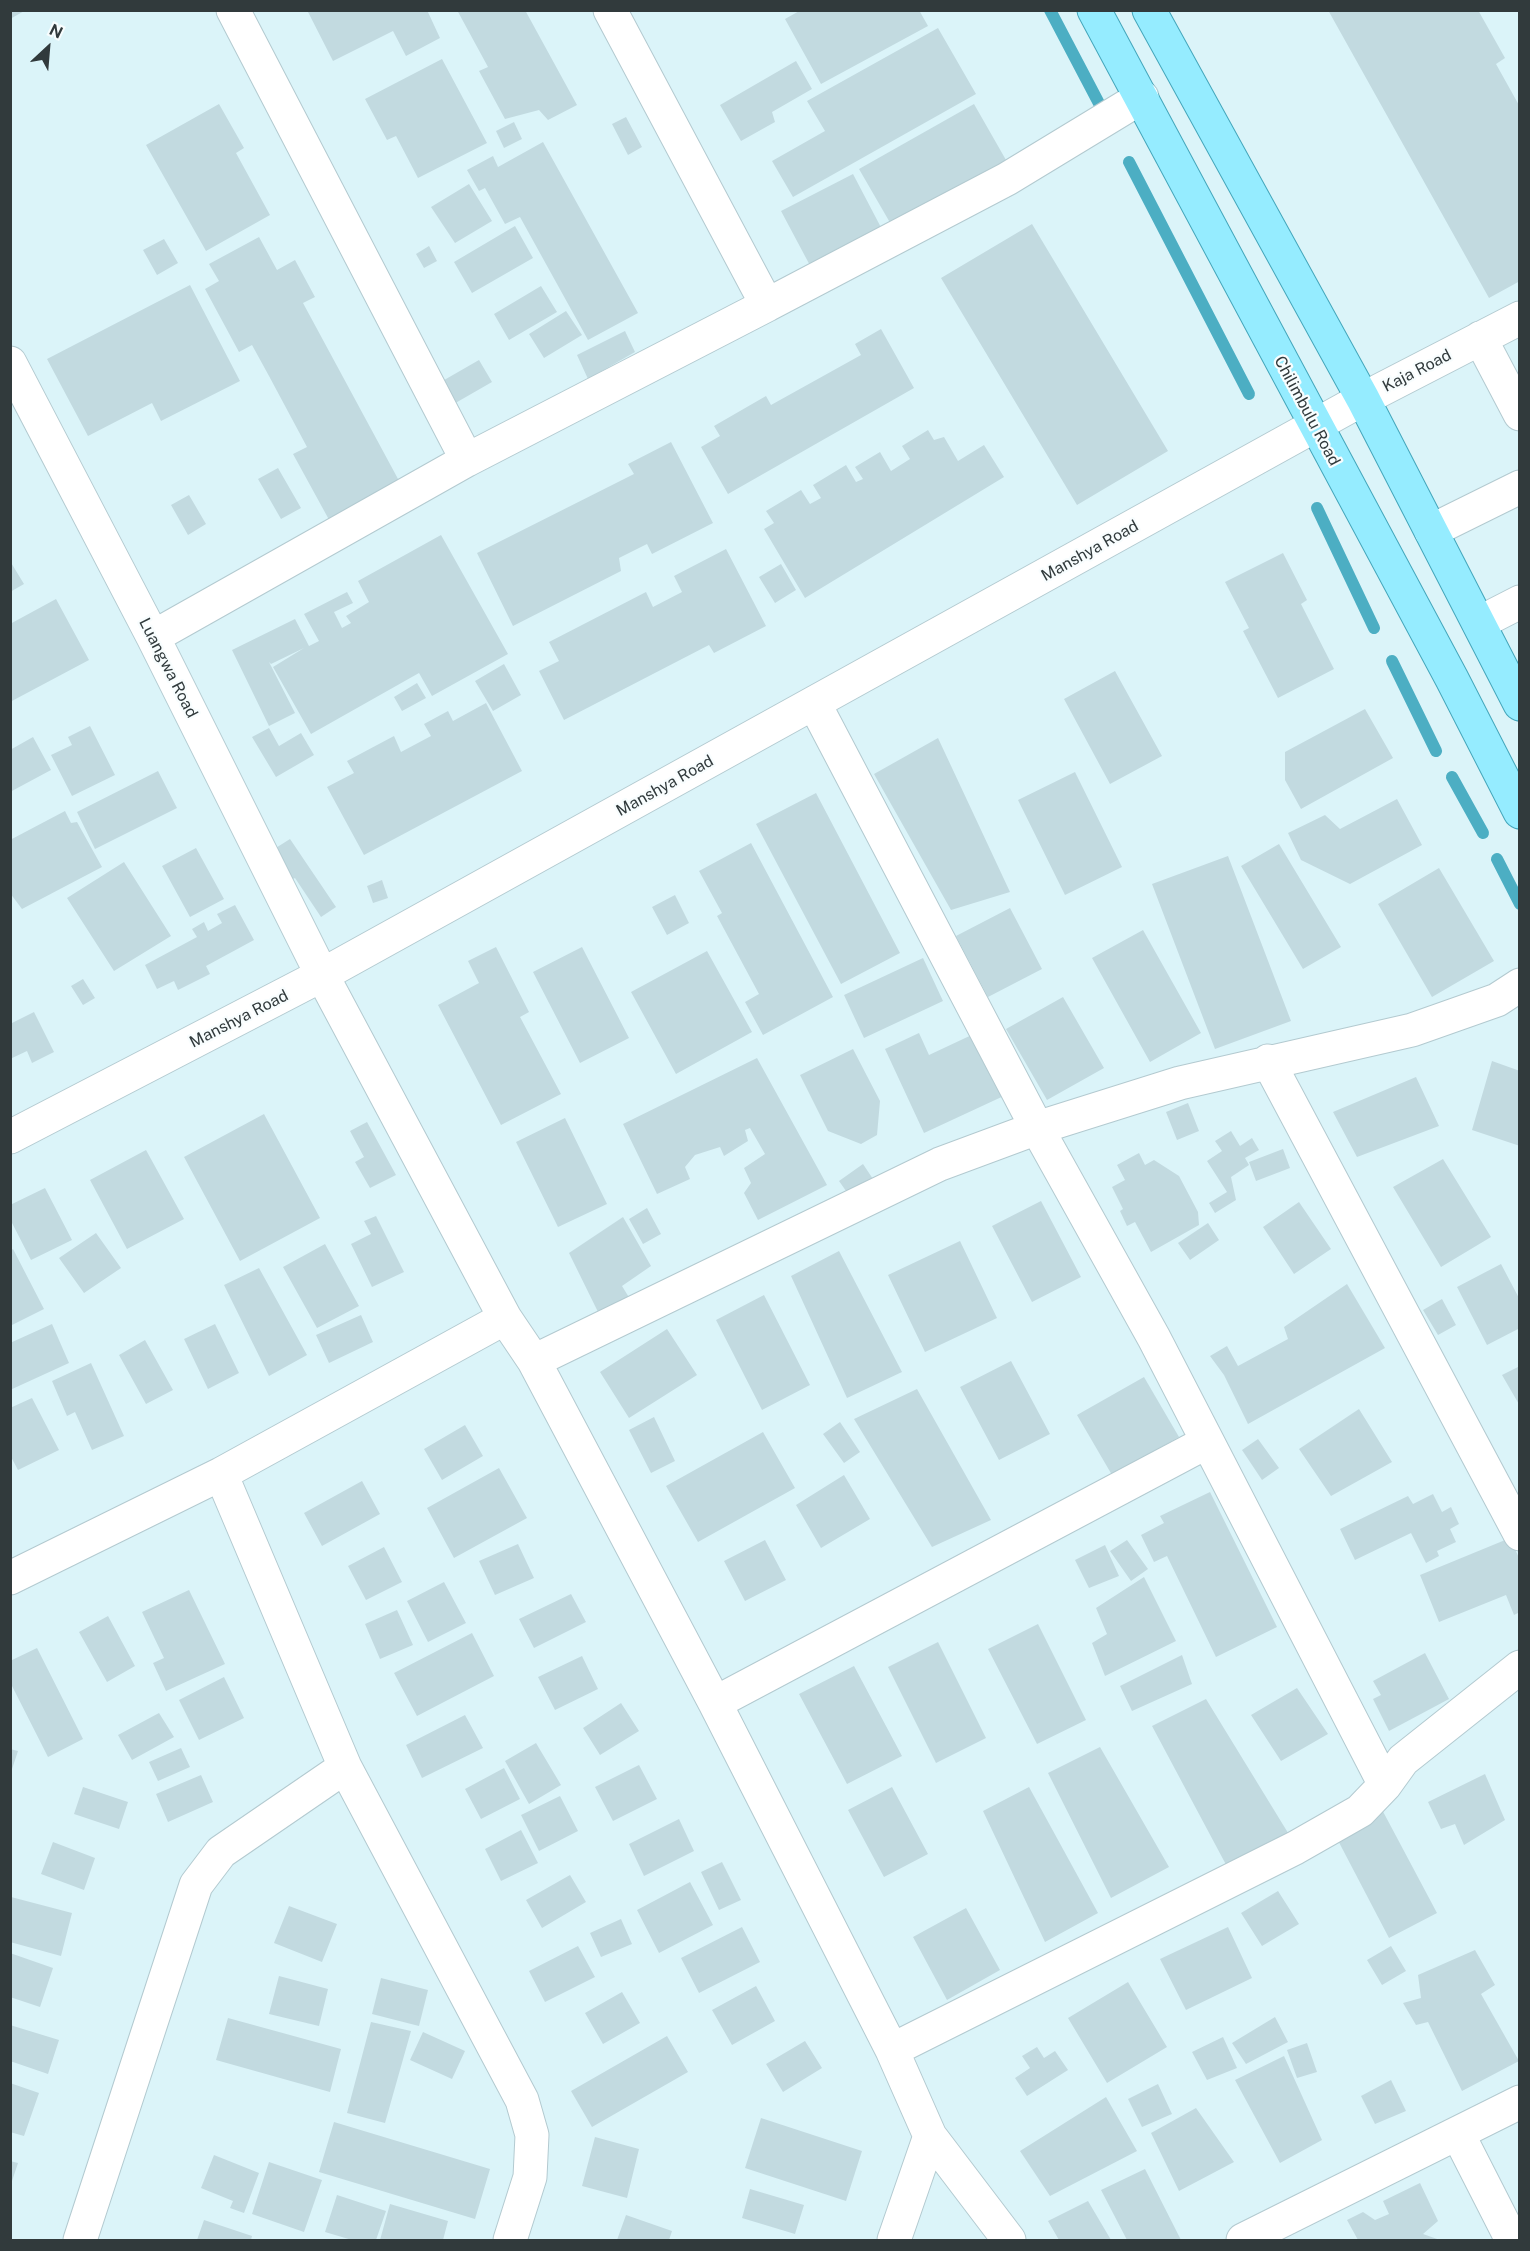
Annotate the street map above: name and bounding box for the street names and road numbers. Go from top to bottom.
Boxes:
street label: Kaja Road [1379,346,1455,396]
street label: Chilimbulu Road [1270,353,1344,469]
street label: Manshya Road [1038,516,1142,586]
street label: Luangwa Road [135,615,201,721]
street label: Manshya Road [613,751,717,821]
street label: Manshya Road [186,986,292,1052]

